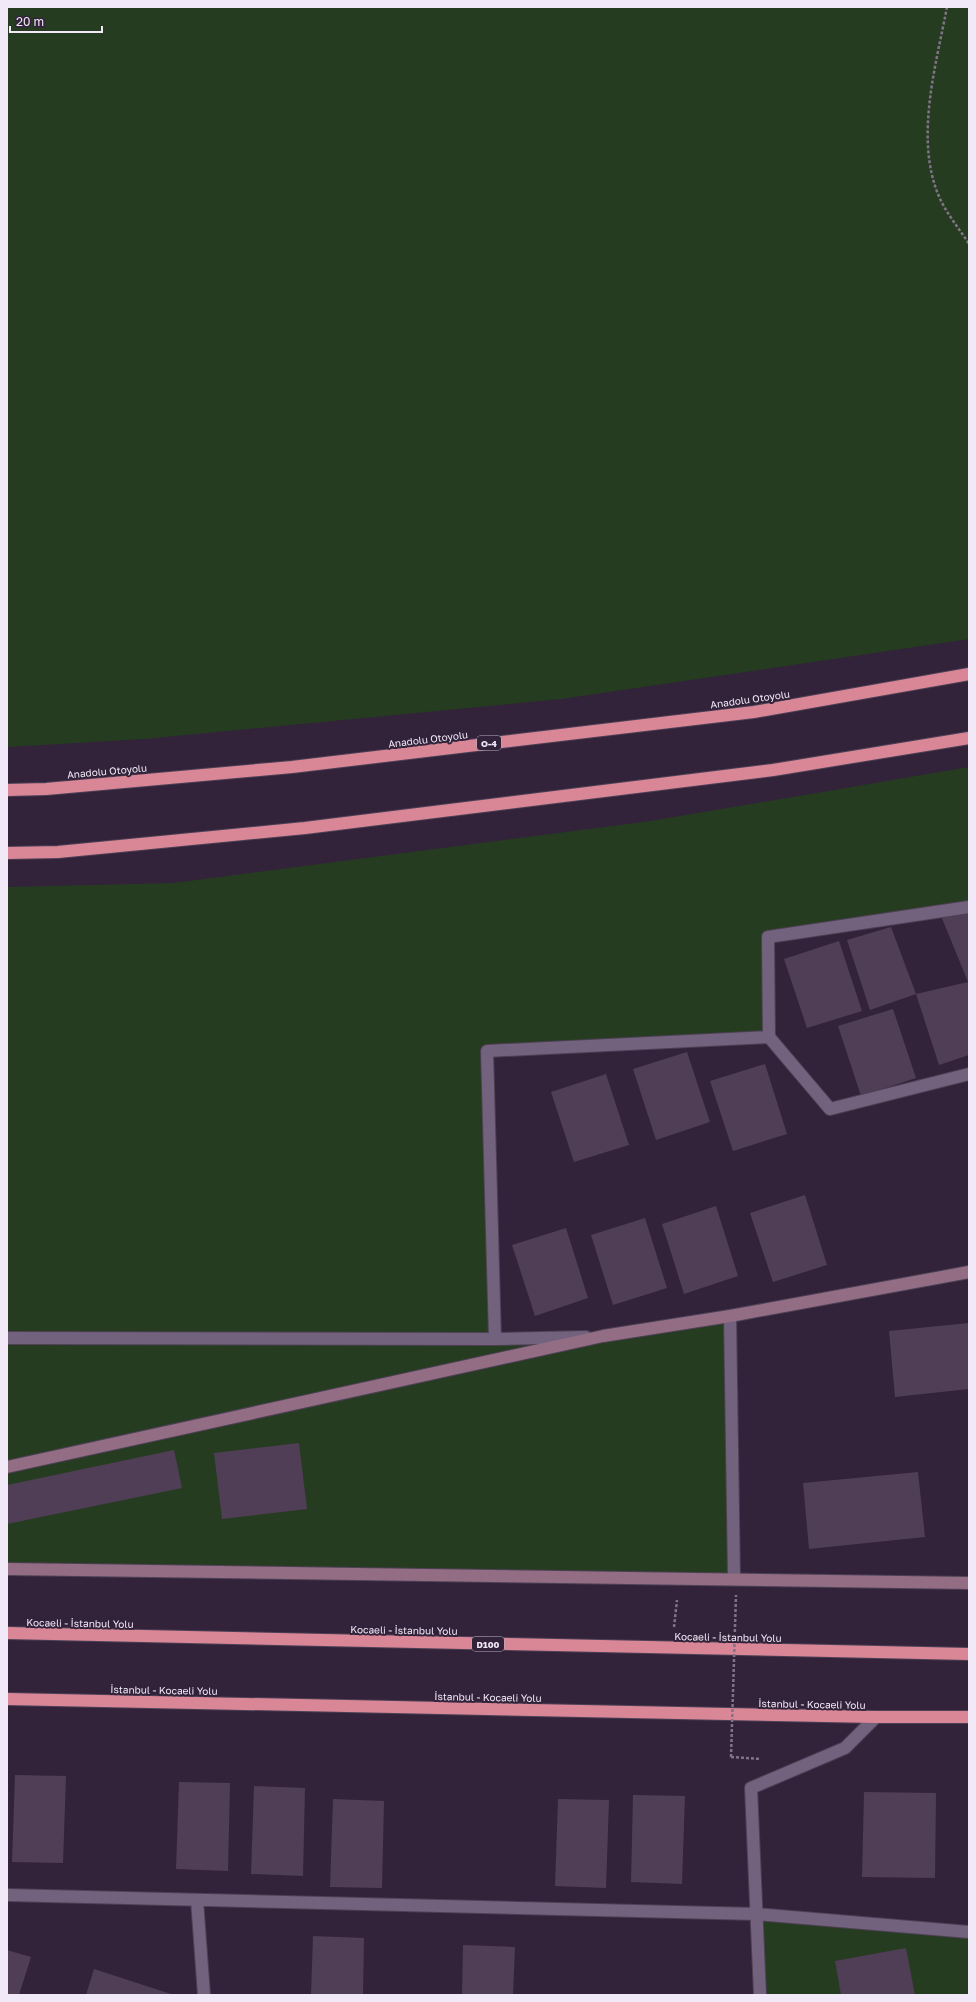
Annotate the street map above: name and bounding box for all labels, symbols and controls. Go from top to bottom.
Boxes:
scale bar [10,8,102,34]
text: 20 m [16,14,44,29]
street label: Anadolu Otoyolu [709,687,791,711]
street label: Anadolu Otoyolu [387,728,469,750]
road number: O-4 [477,736,501,750]
street label: Anadolu Otoyolu [67,762,147,780]
street label: Kocaeli - İstanbul Yolu [26,1615,134,1630]
street label: Kocaeli - İstanbul Yolu [350,1622,458,1637]
street label: Kocaeli - İstanbul Yolu [674,1629,782,1644]
road number: D100 [472,1637,504,1651]
street label: İstanbul - Kocaeli Yolu [110,1682,218,1697]
street label: İstanbul - Kocaeli Yolu [434,1689,542,1704]
street label: İstanbul - Kocaeli Yolu [758,1696,866,1711]

